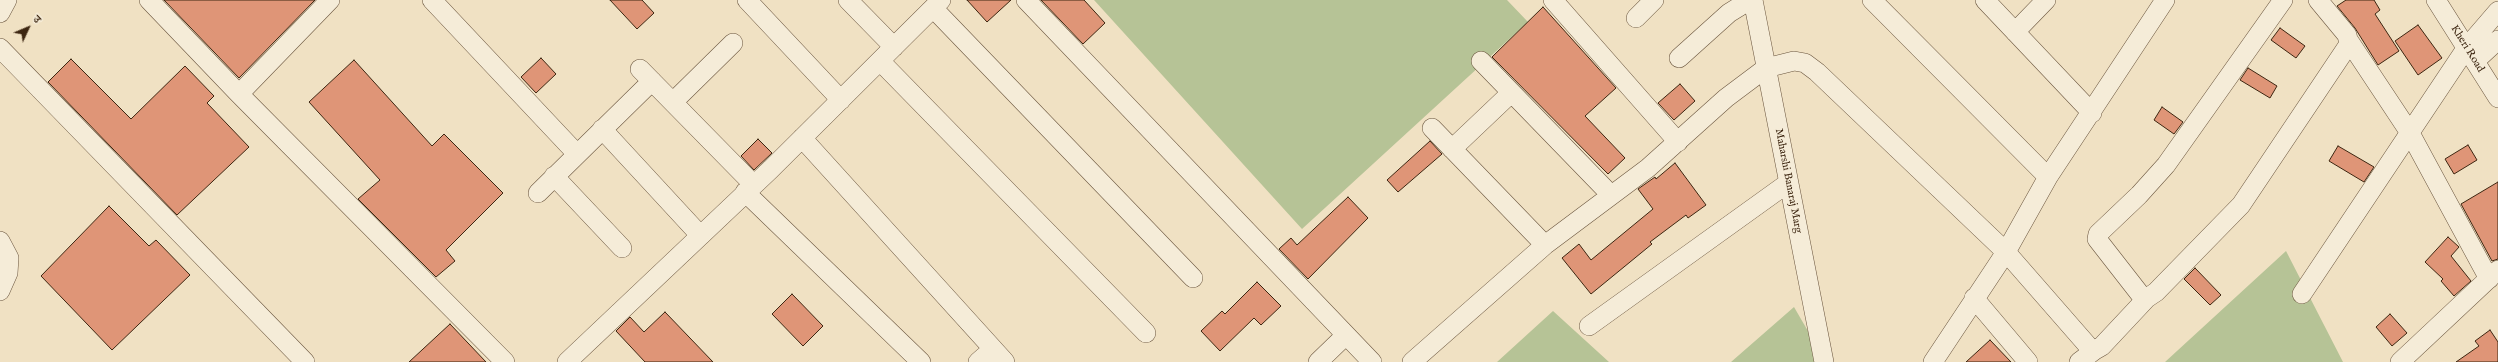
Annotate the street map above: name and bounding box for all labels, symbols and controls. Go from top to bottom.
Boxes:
north arrow [8,8,48,48]
text: उ [30,13,44,27]
street label: Kheri Road [2447,23,2487,75]
street label: Maharshi Banaraj Marg [1771,128,1805,234]

